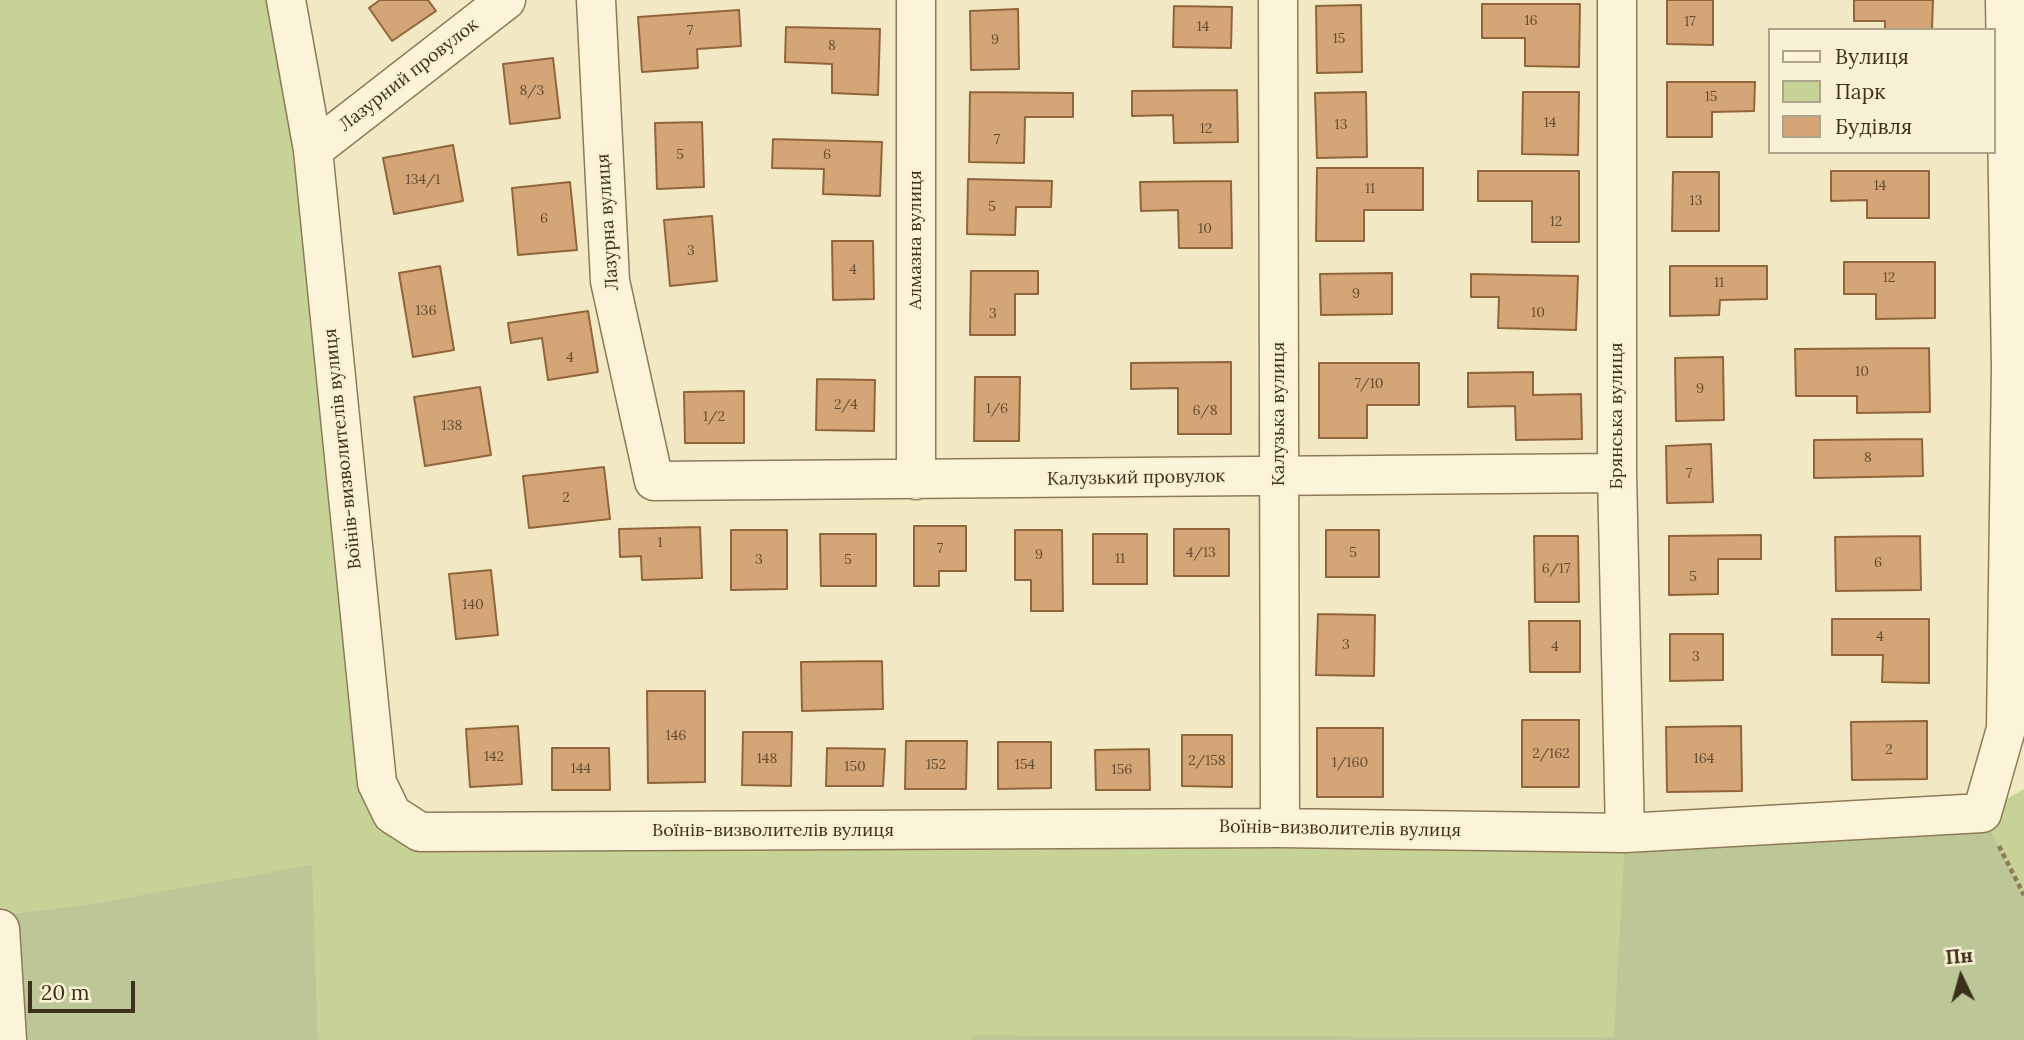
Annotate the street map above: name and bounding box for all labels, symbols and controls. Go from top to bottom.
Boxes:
house number: 16 [1524,13,1538,29]
street label: Лазурний провулок [335,14,483,136]
house number: 17 [1684,14,1696,30]
house number: 14 [1197,19,1209,35]
house number: 7 [687,23,693,39]
legend [1769,28,1996,154]
house number: 15 [1333,31,1345,47]
house number: 9 [991,32,999,48]
house number: 8 [828,38,836,54]
text: Вулиця [1835,43,1909,70]
text: Парк [1835,78,1885,105]
house number: 8/3 [520,83,544,99]
house number: 15 [1705,89,1717,105]
text: Будівля [1835,113,1912,140]
house number: 14 [1544,115,1556,131]
house number: 13 [1335,117,1347,133]
house number: 12 [1200,121,1212,137]
house number: 7 [994,132,1000,148]
house number: 5 [676,147,684,163]
house number: 6 [823,147,831,163]
street label: Лазурна вулиця [592,153,624,291]
street label: Алмазна вулиця [905,170,927,310]
house number: 134/1 [406,172,440,188]
house number: 14 [1874,178,1886,194]
house number: 11 [1365,181,1375,197]
house number: 13 [1690,193,1702,209]
house number: 5 [988,199,996,215]
house number: 6 [540,211,548,227]
house number: 12 [1550,214,1562,230]
house number: 10 [1198,221,1212,237]
house number: 3 [687,243,695,259]
house number: 4 [849,262,857,278]
house number: 12 [1883,270,1895,286]
house number: 11 [1714,275,1724,291]
house number: 9 [1352,286,1360,302]
house number: 136 [416,303,436,319]
house number: 10 [1531,305,1545,321]
house number: 3 [989,306,997,322]
street label: Воїнів-визволителів вулиця [320,327,366,571]
street label: Калузька вулиця [1268,342,1290,486]
street label: Брянська вулиця [1606,343,1628,489]
house number: 4 [566,350,574,366]
house number: 10 [1855,364,1869,380]
house number: 7/10 [1355,376,1383,392]
house number: 9 [1696,381,1704,397]
house number: 2/4 [834,397,858,413]
house number: 1/6 [986,401,1008,417]
house number: 6/8 [1192,403,1218,419]
house number: 1/2 [703,409,725,425]
house number: 138 [442,418,462,434]
house number: 8 [1864,450,1872,466]
street label: Калузький провулок [1047,466,1225,490]
house number: 7 [1686,466,1692,482]
house number: 2 [562,490,570,506]
house number: 1 [657,535,663,551]
house number: 7 [937,541,943,557]
house number: 4/13 [1186,545,1216,561]
house number: 5 [1349,545,1357,561]
house number: 9 [1035,547,1043,563]
house number: 11 [1115,551,1125,567]
house number: 3 [755,552,763,568]
house number: 5 [844,552,852,568]
house number: 6 [1874,555,1882,571]
house number: 6/17 [1542,561,1570,577]
house number: 5 [1689,569,1697,585]
house number: 140 [462,597,484,613]
house number: 4 [1876,629,1884,645]
house number: 3 [1342,637,1350,653]
house number: 4 [1551,639,1559,655]
house number: 3 [1692,649,1700,665]
house number: 146 [666,728,686,744]
house number: 2 [1885,742,1893,758]
house number: 2/162 [1532,746,1570,762]
house number: 142 [484,749,504,765]
house number: 148 [757,751,777,767]
house number: 164 [1694,751,1714,767]
house number: 2/158 [1188,753,1226,769]
house number: 1/160 [1332,755,1368,771]
house number: 152 [926,757,946,773]
house number: 154 [1015,757,1035,773]
house number: 150 [844,759,866,775]
house number: 144 [571,761,591,777]
house number: 156 [1112,762,1132,778]
street label: Воїнів-визволителів вулиця [1219,816,1461,842]
street label: Воїнів-визволителів вулиця [652,820,894,842]
north arrow [1926,942,1996,1012]
text: Пн [1944,943,1974,969]
scale bar [32,967,138,1011]
text: 20 m [41,979,90,1006]

